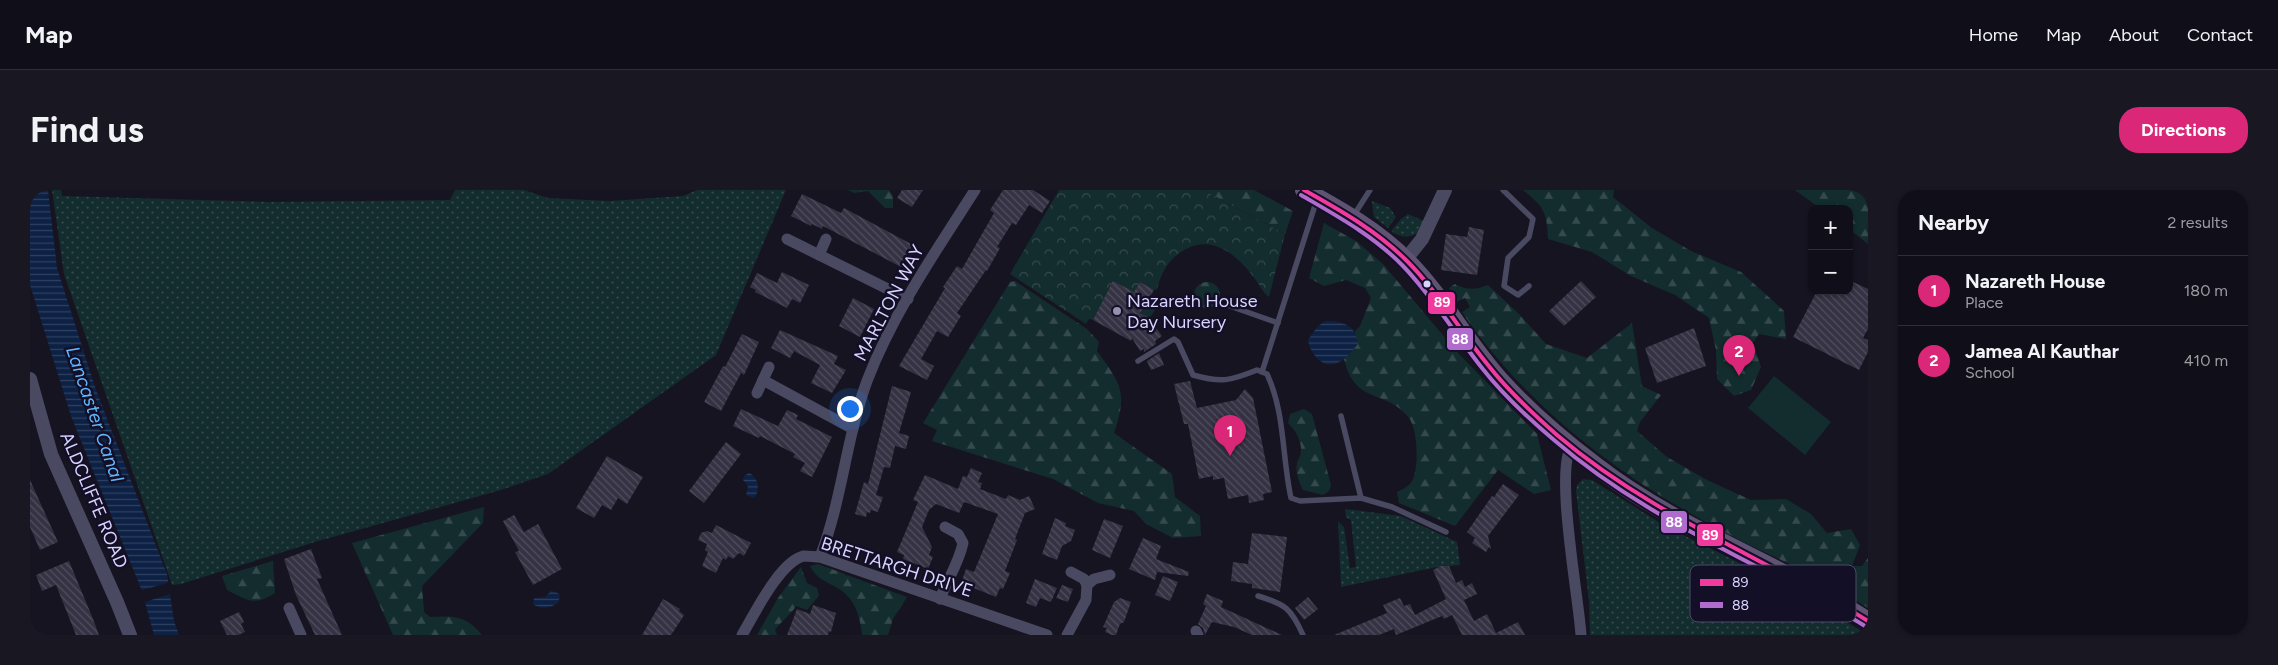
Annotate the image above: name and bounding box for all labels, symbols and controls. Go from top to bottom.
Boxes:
text: Map [25,20,73,49]
text: Home [1969,24,2018,46]
text: Map [2046,24,2081,46]
text: About [2109,24,2159,46]
text: Contact [2187,24,2253,46]
button: Directions [2119,107,2248,153]
text: Find us [30,109,144,151]
map controls [1808,205,1853,295]
button: + [1808,205,1853,250]
text: Nearby [1918,210,1989,235]
text: 2 results [2168,213,2228,232]
street label: MARLTON WAY [849,241,929,365]
button: − [1808,250,1853,295]
text: Nazareth House [1965,270,2105,293]
unlabelled marker [1422,279,1432,289]
text: 1 [1931,281,1937,300]
text: 180 m [2184,281,2228,300]
place label: Nazareth House Day Nursery [1127,290,1258,333]
line badge: 89 [1427,291,1456,315]
text: Place [1965,293,2003,312]
text: 89 [1434,294,1450,311]
marker: Nazareth House Day Nursery [1111,305,1123,317]
line badge: 88 [1446,327,1474,351]
text: 88 [1451,331,1469,348]
pin: 2 [1723,335,1755,376]
text: Jamea Al Kauthar [1965,340,2119,363]
water label: Lancaster Canal [61,343,129,485]
text: 2 [1929,351,1939,370]
text: 410 m [2184,351,2228,370]
text: School [1965,363,2015,382]
your location [837,396,863,422]
pin: 1 [1214,415,1246,456]
street label: ALDCLIFFE ROAD [55,429,133,571]
line badge: 88 [1660,510,1688,534]
text: 88 [1665,514,1683,531]
line badge: 89 [1696,523,1724,547]
text: 89 [1702,527,1718,544]
street label: BRETTARGH DRIVE [818,532,976,602]
legend [1690,565,1856,622]
text: 89 [1732,574,1749,591]
text: 88 [1732,597,1749,614]

